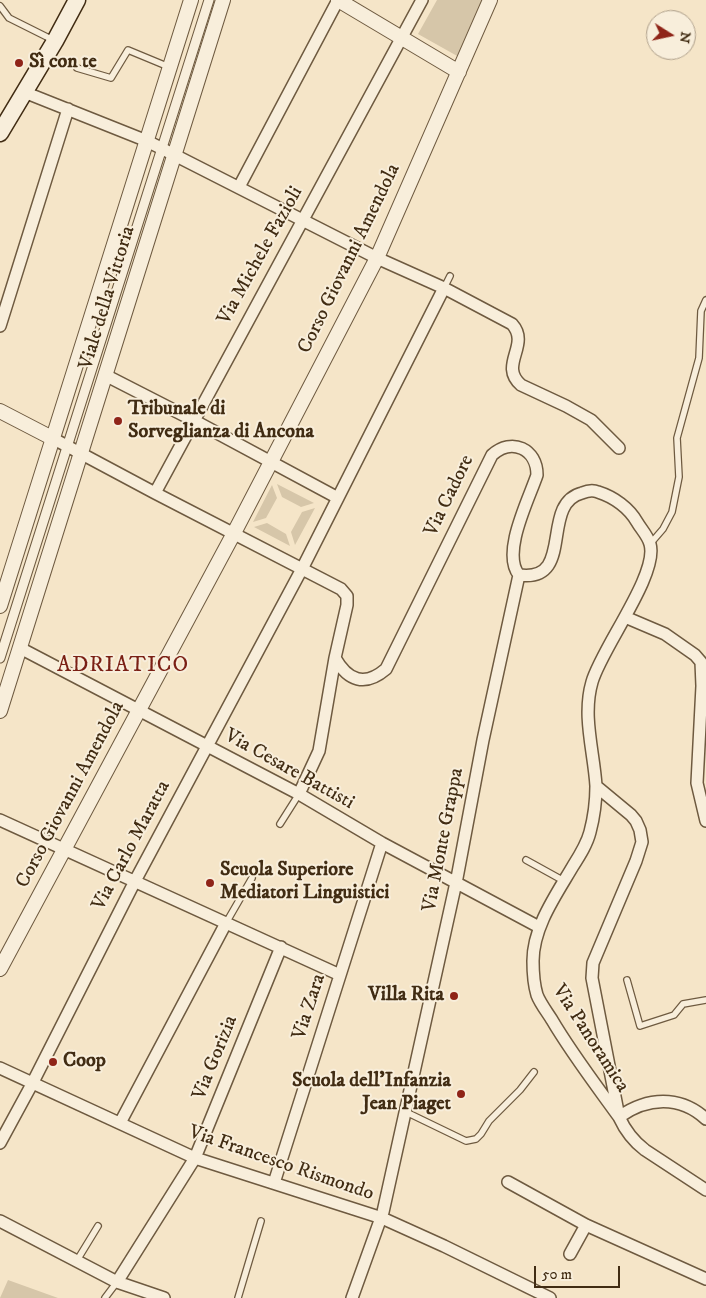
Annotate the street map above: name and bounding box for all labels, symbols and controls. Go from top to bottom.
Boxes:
north arrow [646,10,696,60]
text: N [675,30,695,45]
place label: Sì con te [29,51,97,75]
marker: Sì con te [13,57,25,69]
street label: Corso Giovanni Amendola [294,160,406,358]
street label: Via Michele Fazioli [213,183,309,329]
street label: Viale della Vittoria [75,223,141,373]
place label: Tribunale di Sorveglianza di Ancona [128,398,314,445]
marker: Tribunale di Sorveglianza di Ancona [112,415,124,427]
street label: Via Cadore [420,451,480,541]
district label: ADRIATICO [56,653,190,679]
street label: Corso Giovanni Amendola [12,697,130,893]
street label: Via Cesare Battisti [220,724,358,816]
street label: Via Monte Grappa [418,766,470,914]
street label: Via Carlo Maratta [88,777,176,915]
place label: Scuola Superiore Mediatori Linguistici [220,859,389,906]
marker: Scuola Superiore Mediatori Linguistici [204,877,216,889]
street label: Via Zara [288,971,332,1043]
street label: Via Panoramica [546,981,634,1097]
place label: Villa Rita [368,984,444,1008]
marker: Villa Rita [448,990,460,1002]
street label: Via Gorizia [188,1012,244,1104]
place label: Coop [63,1050,106,1074]
marker: Coop [47,1056,59,1068]
place label: Scuola dell'Infanzia Jean Piaget [292,1070,451,1117]
marker: Scuola dell'Infanzia Jean Piaget [455,1088,467,1100]
street label: Via Francesco Rismondo [185,1121,377,1207]
scale bar [536,1256,622,1288]
text: 50 m [542,1265,572,1284]

